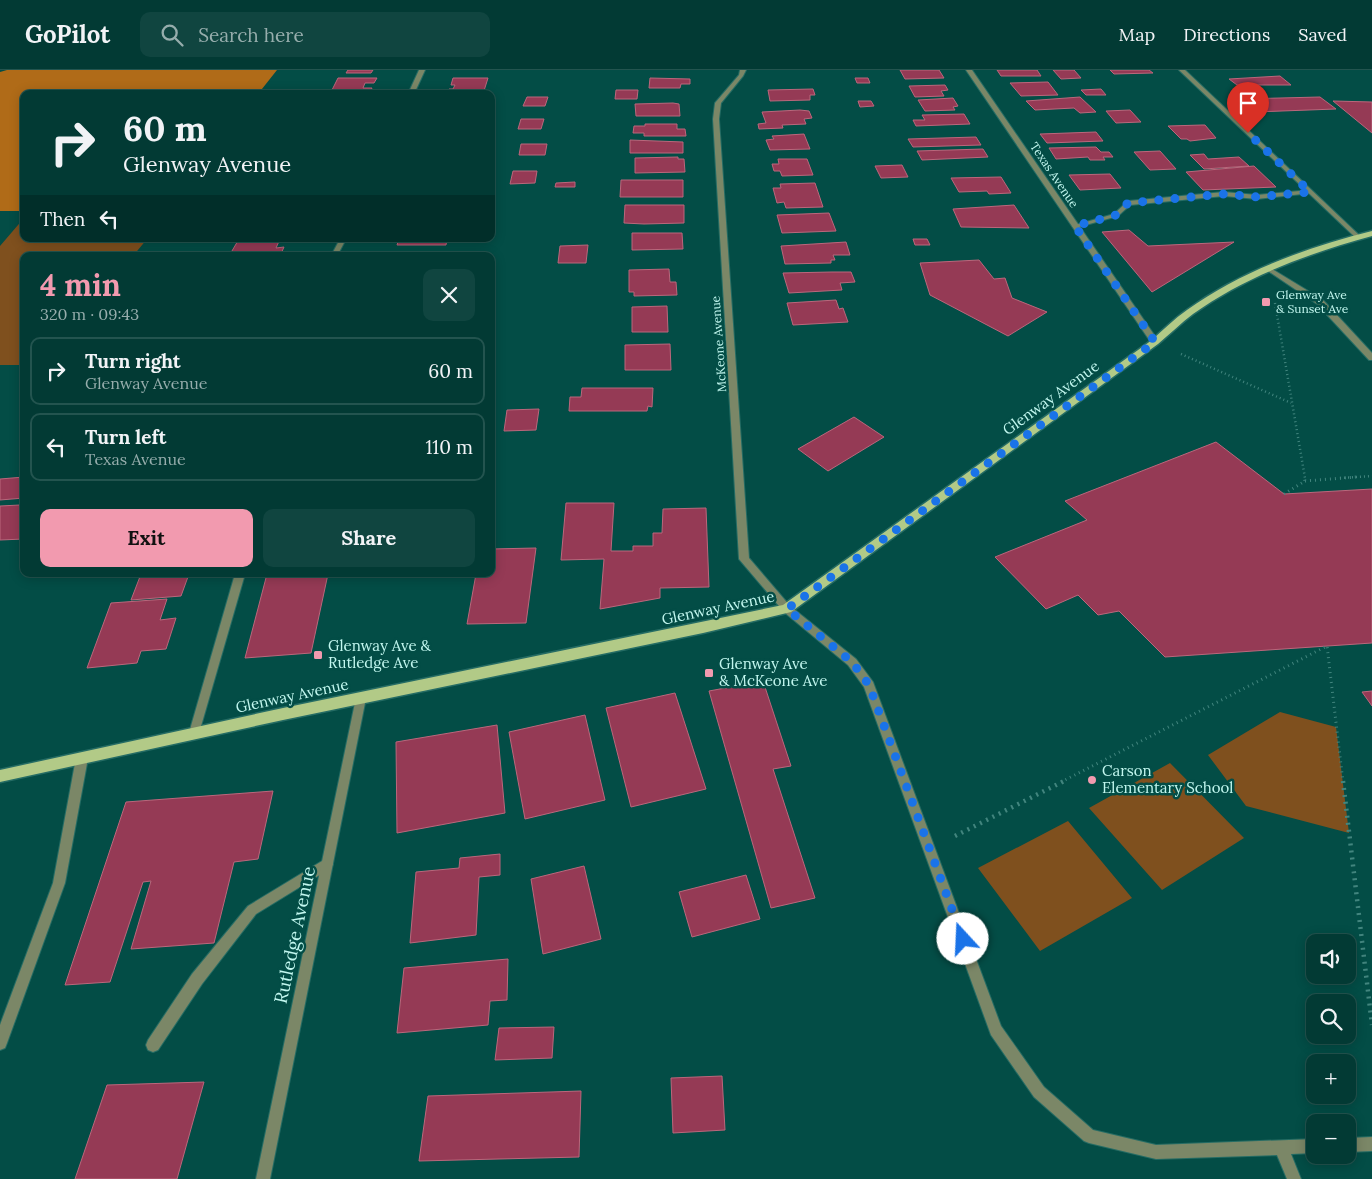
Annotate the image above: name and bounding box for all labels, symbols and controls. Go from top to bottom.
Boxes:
search box [140,12,490,57]
text: GoPilot [25,19,110,50]
icon: search [158,21,186,49]
text: Search here [198,23,304,47]
text: Map [1119,23,1155,46]
text: Directions [1183,23,1270,46]
text: Saved [1298,23,1347,46]
pin [1227,82,1269,133]
icon: arrive [1234,89,1262,117]
text: 60 m [123,106,207,151]
icon: right [40,110,105,175]
street label: Texas Avenue [1027,139,1082,211]
text: Glenway Avenue [123,150,291,178]
icon: left [95,205,123,233]
text: Then [40,207,85,231]
text: 4 min [40,266,121,304]
button: close [423,269,475,321]
place label: Glenway Ave & Sunset Ave [1276,287,1349,316]
street label: McKeone Avenue [708,295,729,393]
marker: Glenway Ave & Sunset Ave [1260,296,1272,308]
text: 320 m · 09:43 [40,304,139,324]
text: Turn right [85,349,181,373]
street label: Glenway Avenue [999,356,1103,439]
icon: right [42,357,70,385]
text: 60 m [428,359,473,383]
text: Glenway Avenue [85,373,207,393]
text: Turn left [85,425,166,449]
icon: left [42,433,70,461]
text: 110 m [425,435,473,459]
text: Texas Avenue [85,449,186,469]
button: Exit [40,509,253,567]
button: Share [263,509,475,567]
street label: Glenway Avenue [660,586,776,629]
place label: Glenway Ave & Rutledge Ave [328,636,431,672]
marker: Glenway Ave & Rutledge Ave [312,649,324,661]
place label: Glenway Ave & McKeone Ave [719,654,827,690]
marker: Glenway Ave & McKeone Ave [703,667,715,679]
street label: Glenway Avenue [234,674,350,717]
place label: Carson Elementary School [1102,761,1233,797]
marker: Carson Elementary School [1086,774,1098,786]
street label: Rutledge Avenue [269,864,320,1006]
position arrow [936,912,988,964]
map controls [1306,934,1356,1164]
button: sound [1306,934,1356,984]
button: search [1306,994,1356,1044]
button: + [1306,1054,1356,1104]
button: − [1306,1114,1356,1164]

